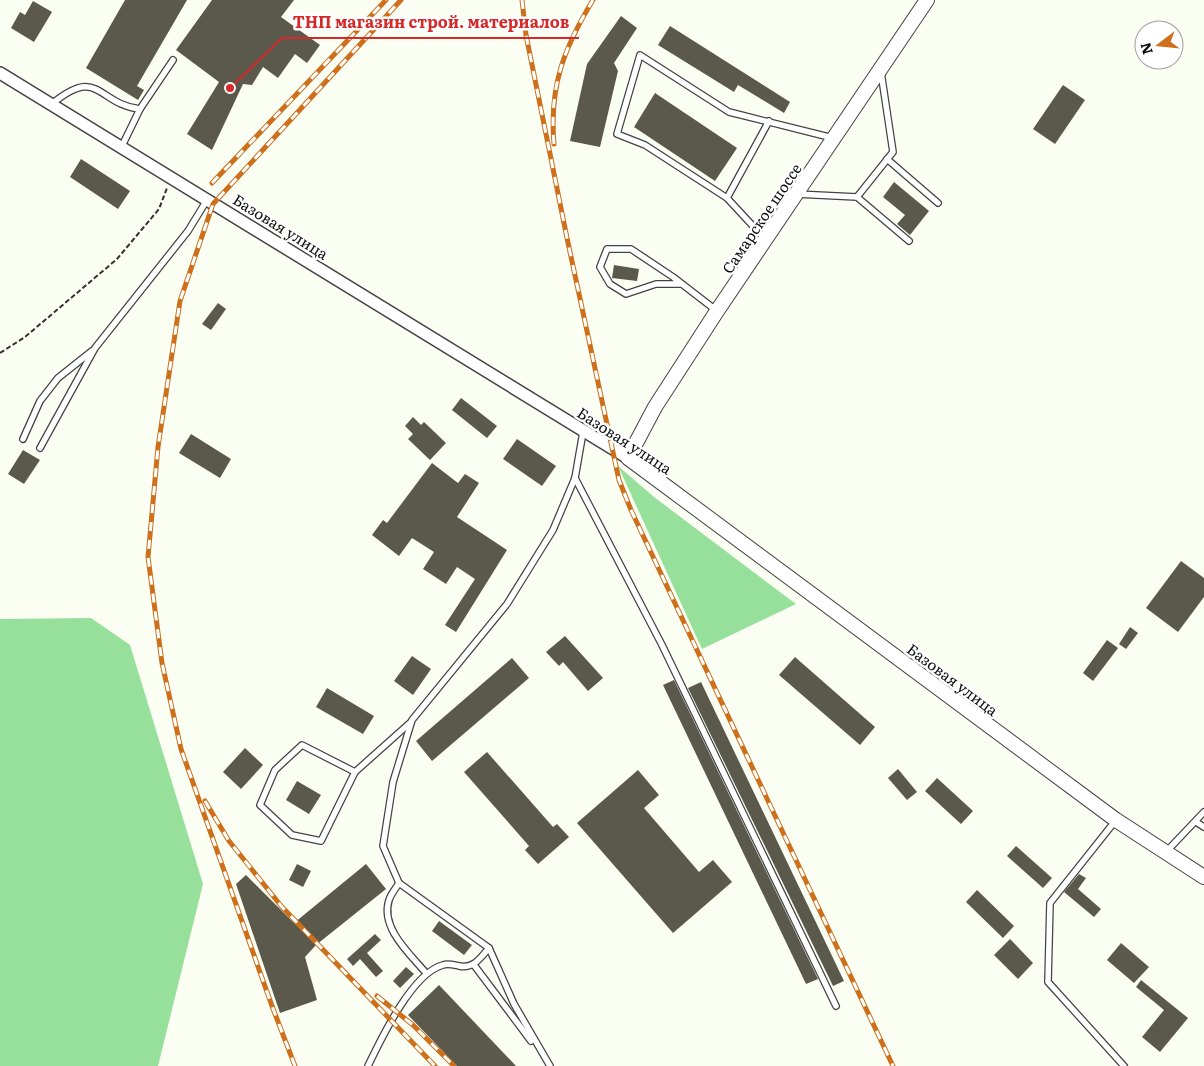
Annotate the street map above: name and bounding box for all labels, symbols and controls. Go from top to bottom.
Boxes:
callout: ТНП магазин строй. материалов [282,7,579,38]
text: ТНП магазин строй. материалов [293,9,570,33]
north arrow [1134,20,1184,70]
text: N [1134,40,1157,57]
street label: Самарское шоссе [715,158,807,278]
street label: Базовая улица [229,187,334,265]
street label: Базовая улица [573,401,678,480]
street label: Базовая улица [903,637,1004,721]

